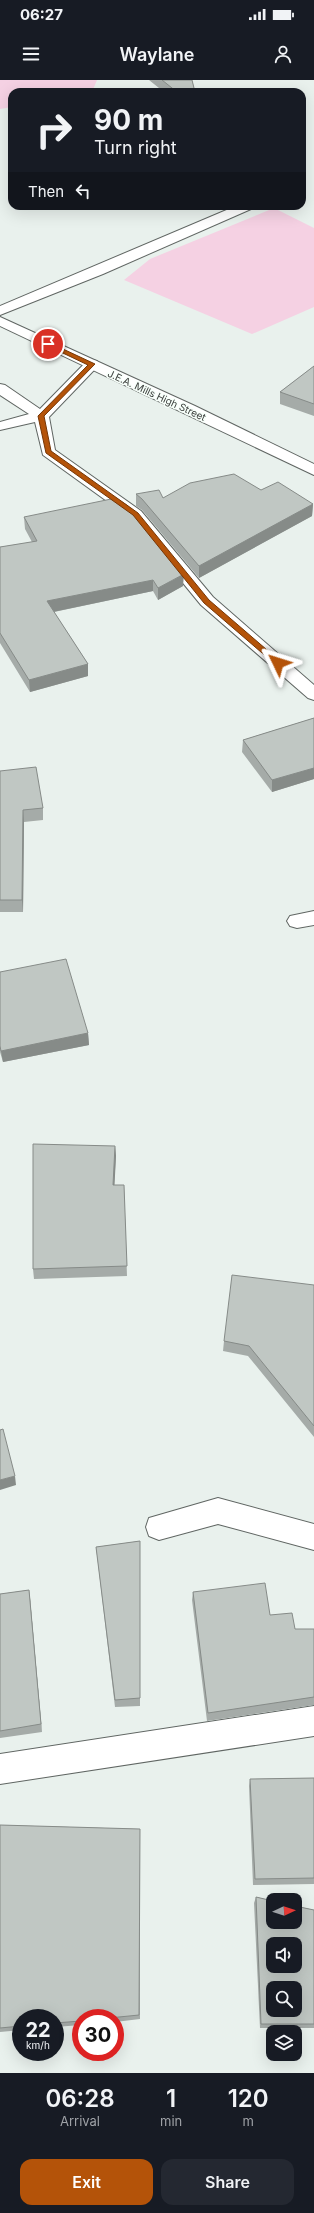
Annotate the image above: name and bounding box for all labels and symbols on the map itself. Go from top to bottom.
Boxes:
pin [31,327,65,361]
street label: J.E.A. Mills High Street [106,367,209,423]
position arrow [257,642,299,684]
north arrow [266,1893,302,1929]
speed limit sign: 30 [72,2009,124,2061]

